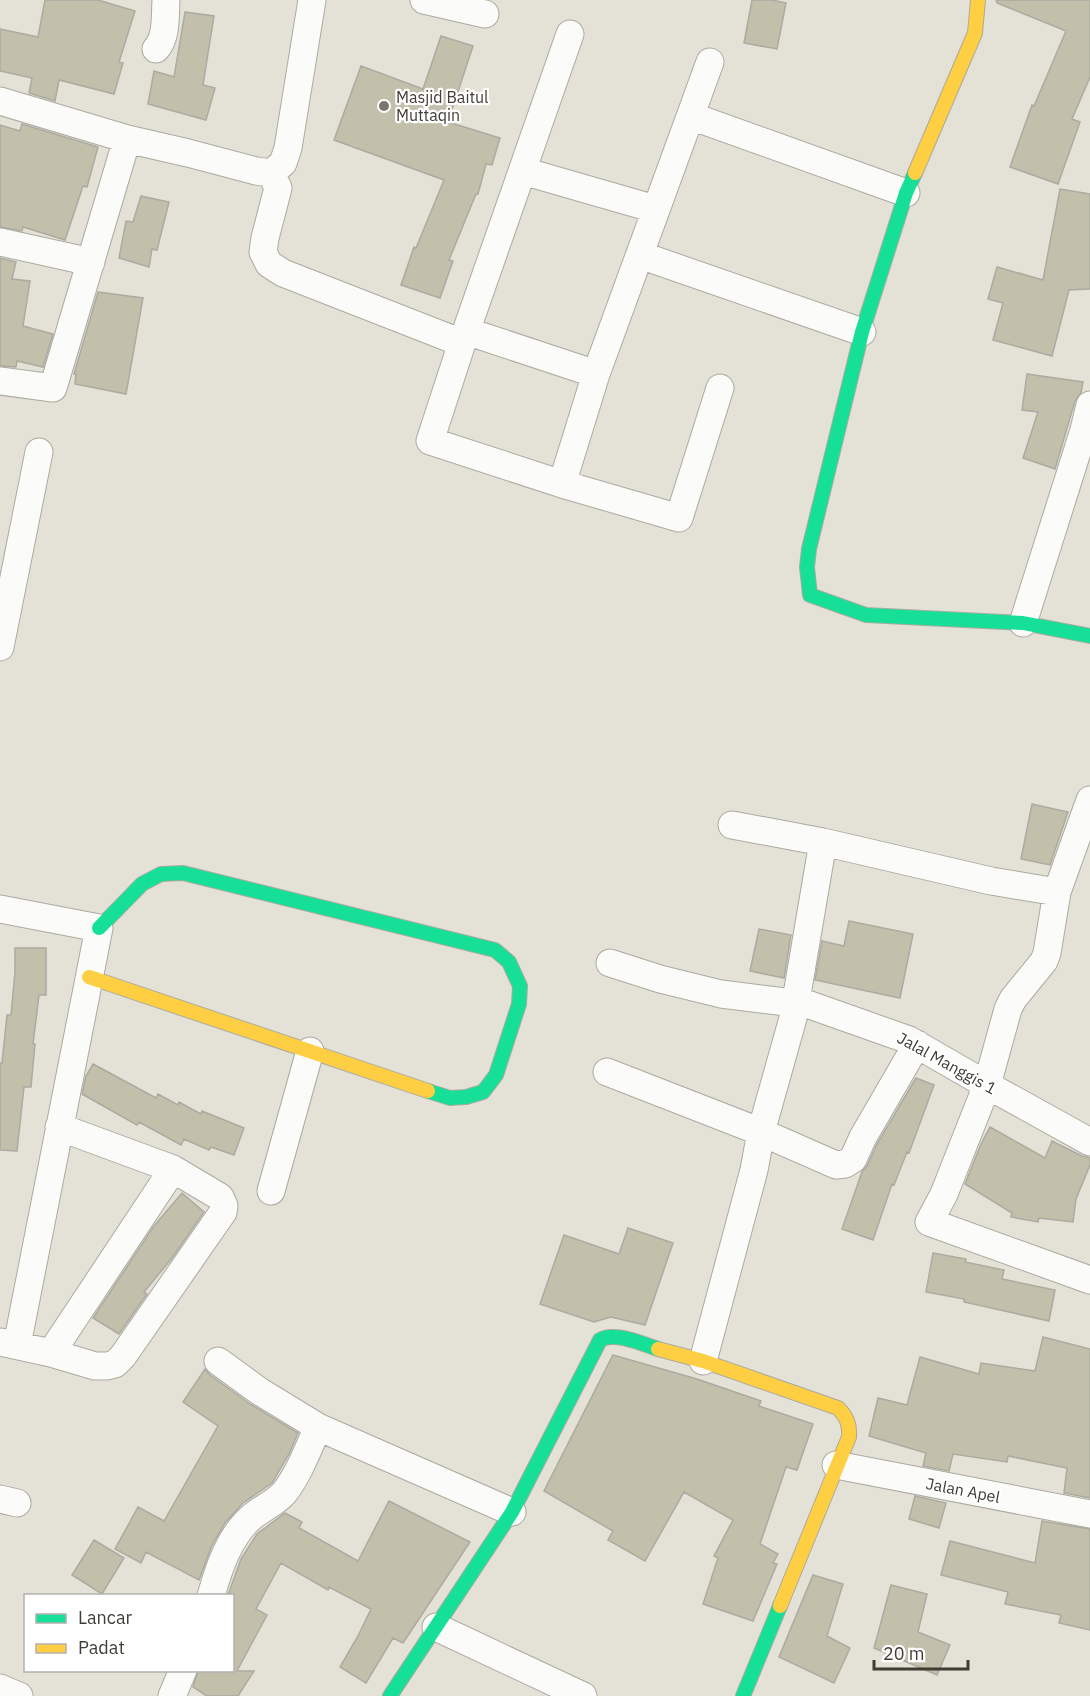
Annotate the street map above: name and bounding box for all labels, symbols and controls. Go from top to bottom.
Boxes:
place label: Masjid Baitul Muttaqin [396,87,488,125]
marker: Masjid Baitul Muttaqin [377,99,391,113]
street label: Jalal Manggis 1 [894,1027,1000,1099]
street label: Jalan Apel [924,1473,1002,1507]
legend [24,1594,234,1672]
text: Lancar [78,1606,133,1629]
scale bar [874,1633,968,1671]
text: Padat [78,1636,125,1659]
text: 20 m [883,1642,925,1665]

